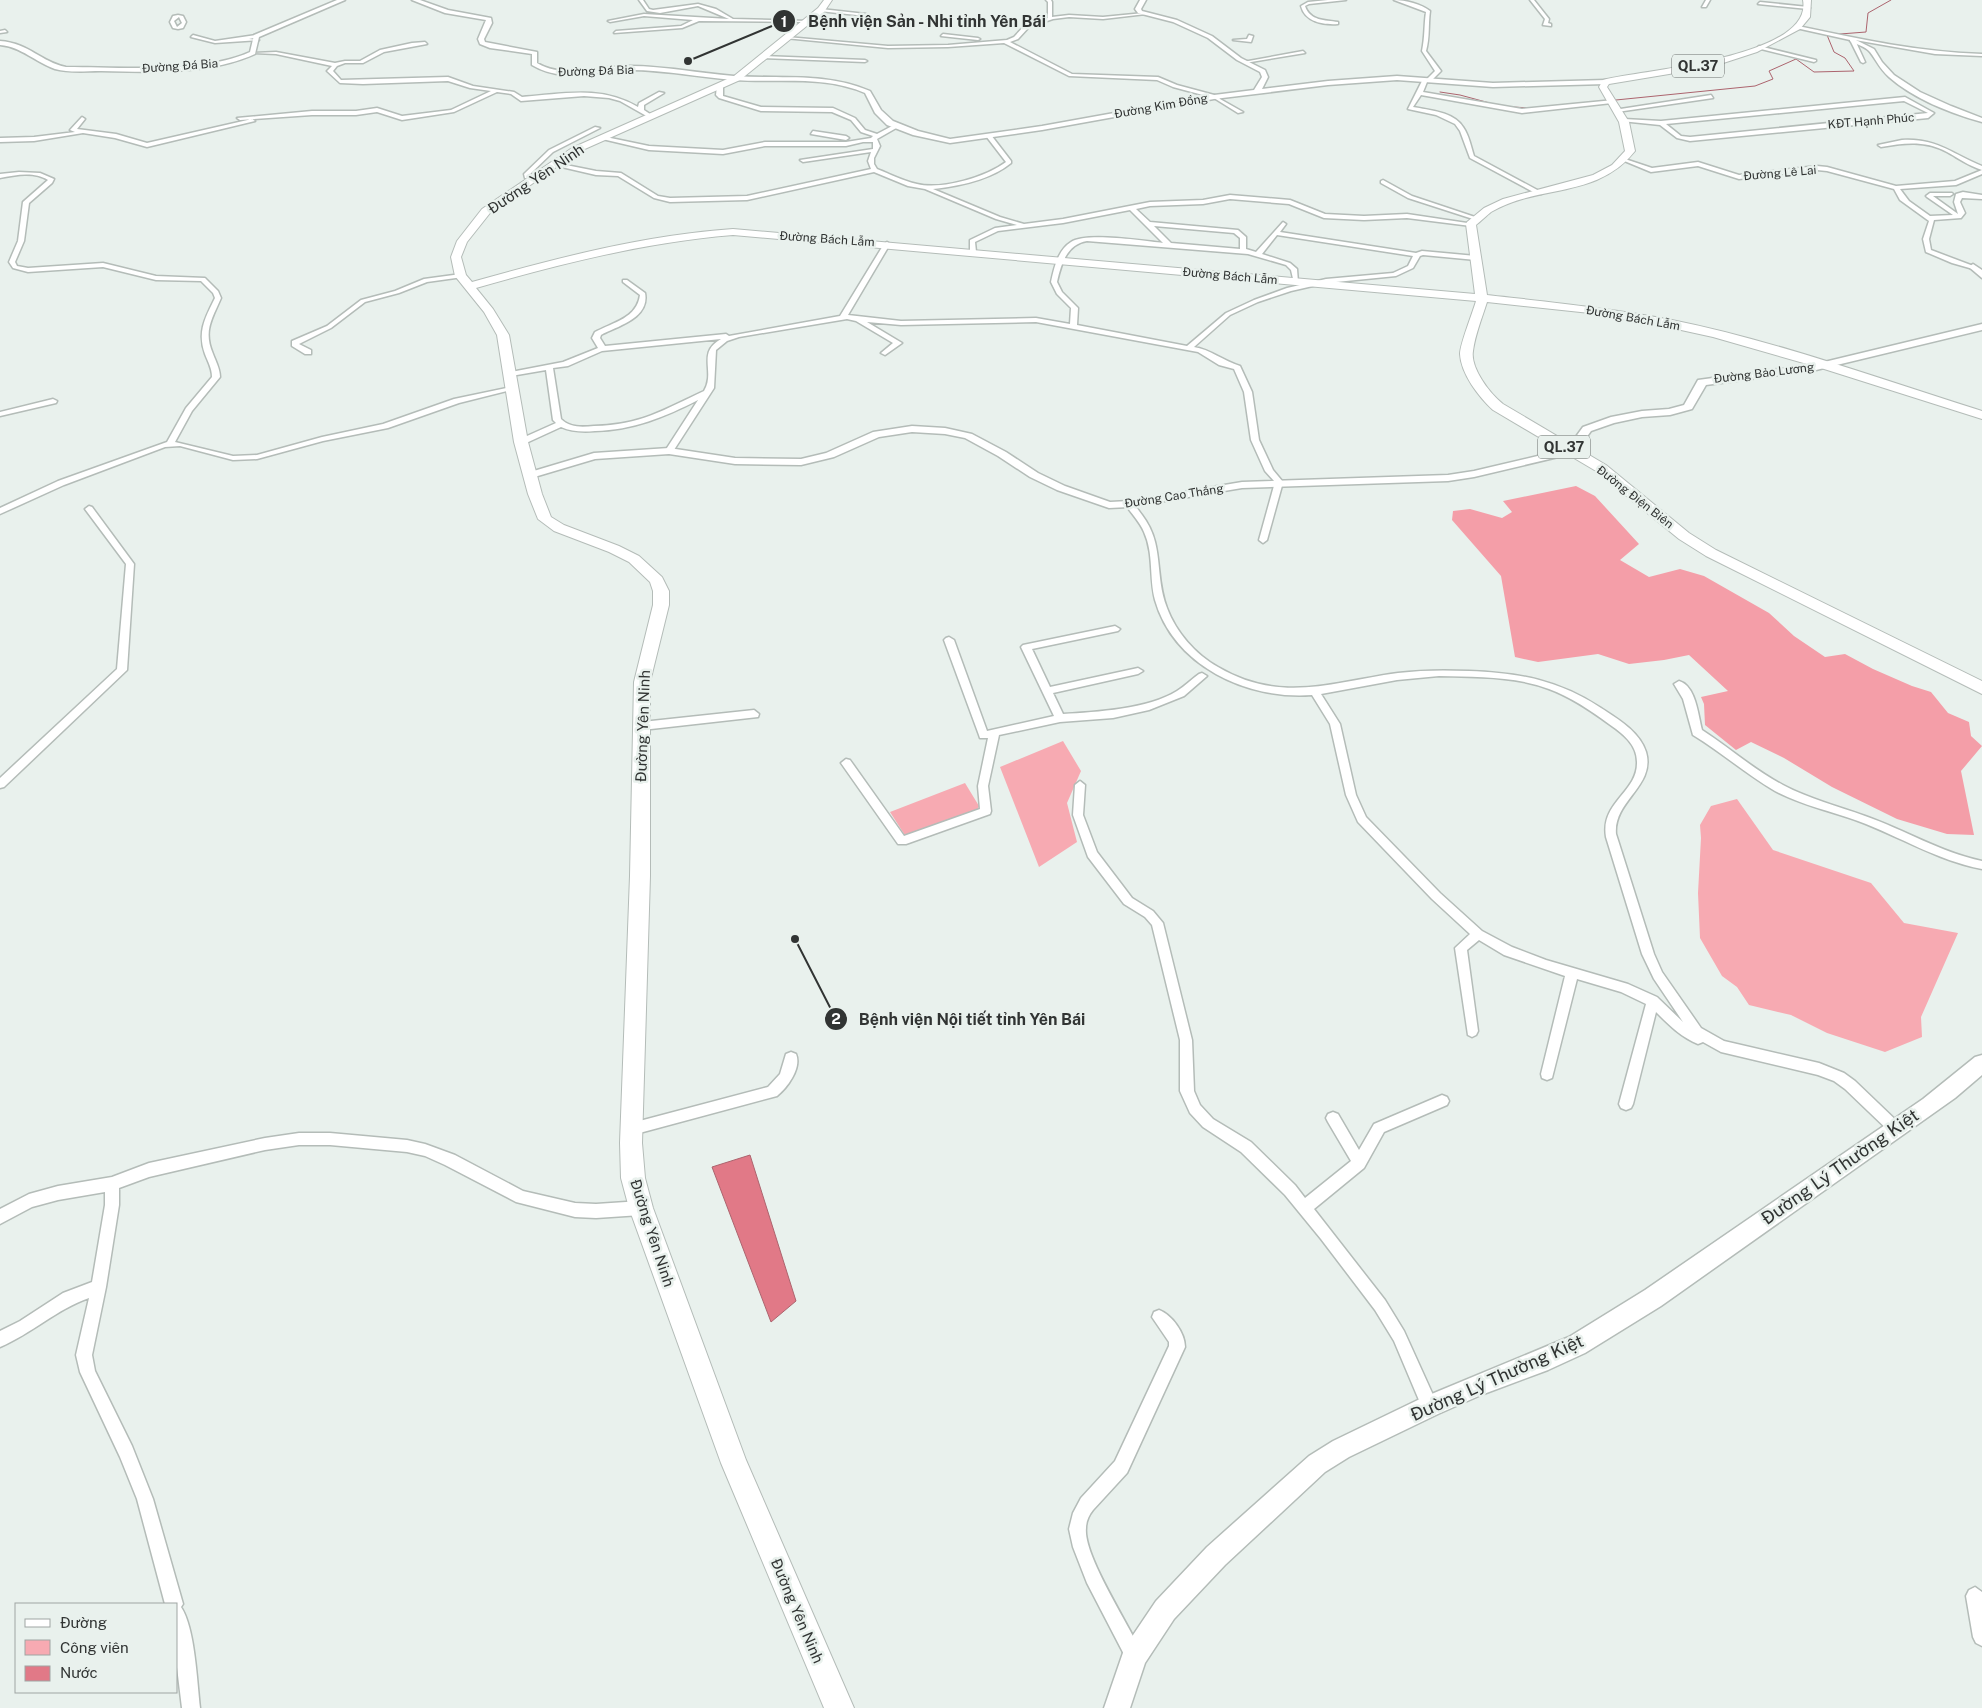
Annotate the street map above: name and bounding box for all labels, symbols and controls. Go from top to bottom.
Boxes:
callout: Bệnh viện Sản - Nhi tỉnh Yên Bái [772,6,1057,37]
text: Bệnh viện Sản - Nhi tỉnh Yên Bái [808,12,1046,31]
text: 1 [781,13,787,30]
road number: QL.37 [1672,54,1724,78]
street label: Đường Đá Bia [141,56,219,76]
street label: Đường Đá Bia [558,63,634,79]
street label: Đường Kim Đồng [1113,91,1209,121]
street label: KĐT Hạnh Phúc [1827,110,1915,132]
street label: Đường Yên Ninh [484,140,587,217]
street label: Đường Lê Lai [1743,163,1817,183]
street label: Đường Bách Lẫm [779,229,875,249]
street label: Đường Bách Lẫm [1182,265,1278,287]
street label: Đường Bách Lẫm [1585,303,1681,333]
street label: Đường Bảo Lương [1713,360,1815,386]
road number: QL.37 [1538,436,1590,458]
street label: Đường Điện Biên [1594,463,1676,531]
street label: Đường Cao Thắng [1123,481,1225,511]
street label: Đường Yên Ninh [632,670,653,782]
callout: Bệnh viện Nội tiết tỉnh Yên Bái [824,1003,1095,1034]
text: 2 [831,1010,841,1027]
text: Bệnh viện Nội tiết tỉnh Yên Bái [859,1010,1085,1029]
street label: Đường Lý Thường Kiệt [1757,1104,1922,1229]
street label: Đường Yên Ninh [627,1177,678,1289]
street label: Đường Lý Thường Kiệt [1407,1330,1587,1425]
street label: Đường Yên Ninh [768,1556,827,1666]
legend [15,1603,178,1693]
text: Đường [60,1614,107,1631]
text: Công viên [60,1639,129,1656]
text: Nước [60,1664,98,1681]

